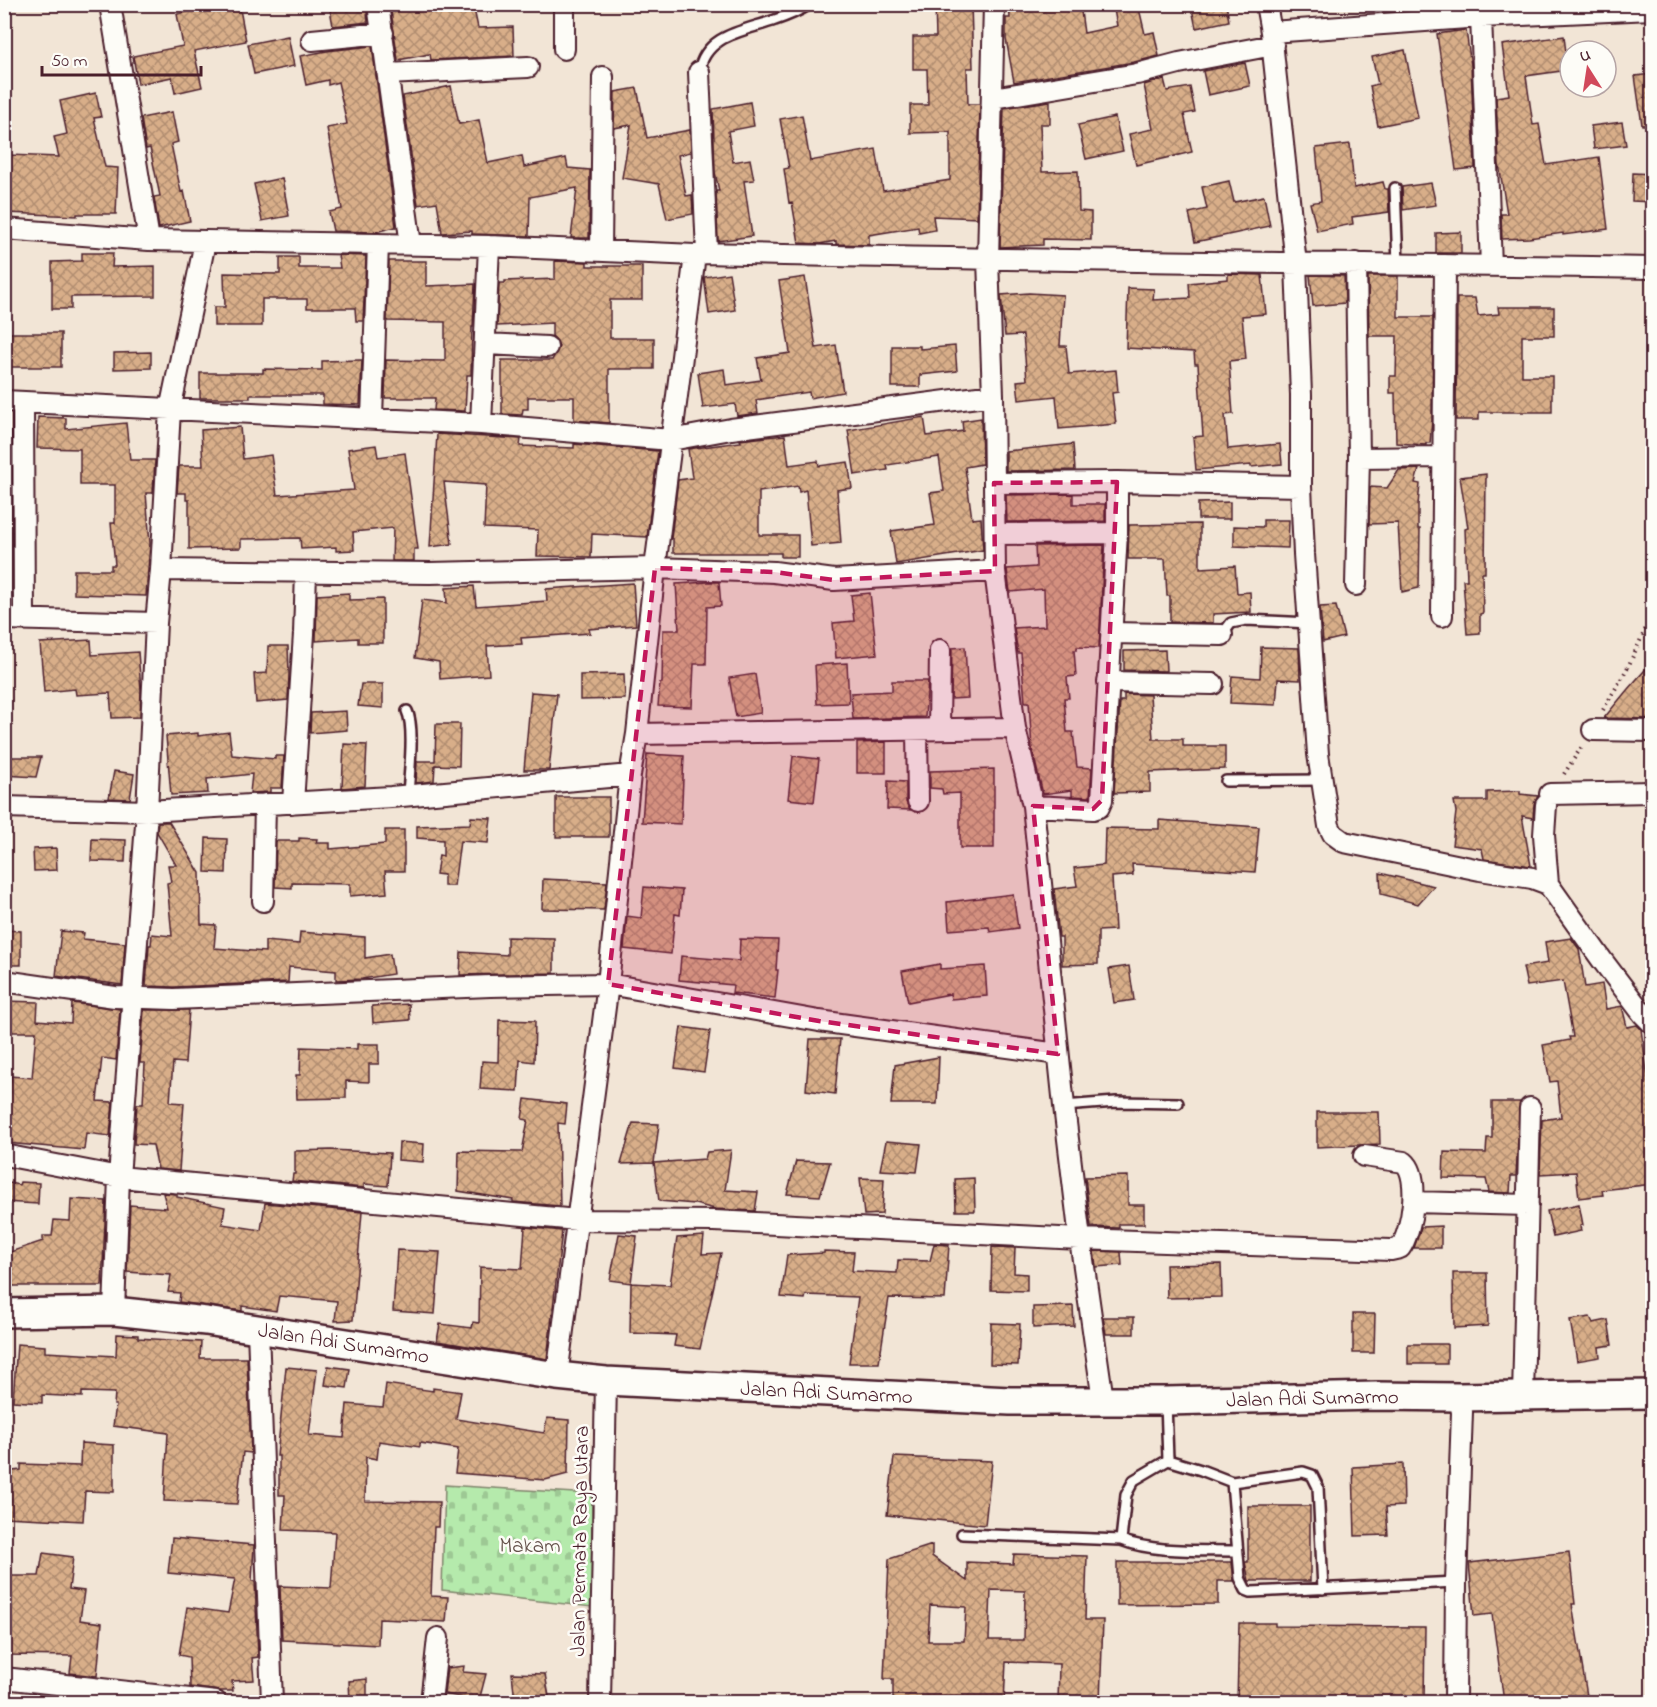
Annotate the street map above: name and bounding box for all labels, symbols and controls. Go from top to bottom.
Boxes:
scale bar [42,39,201,77]
north arrow [1558,39,1618,99]
text: U [1578,43,1593,69]
text: 50 m [51,49,88,75]
street label: Jalan Adi Sumarmo [256,1316,431,1373]
street label: Jalan Adi Sumarmo [740,1375,914,1413]
street label: Jalan Adi Sumarmo [1226,1383,1399,1417]
street label: Jalan Permata Raya Utara [564,1425,600,1657]
park label: Makam [500,1532,560,1562]

